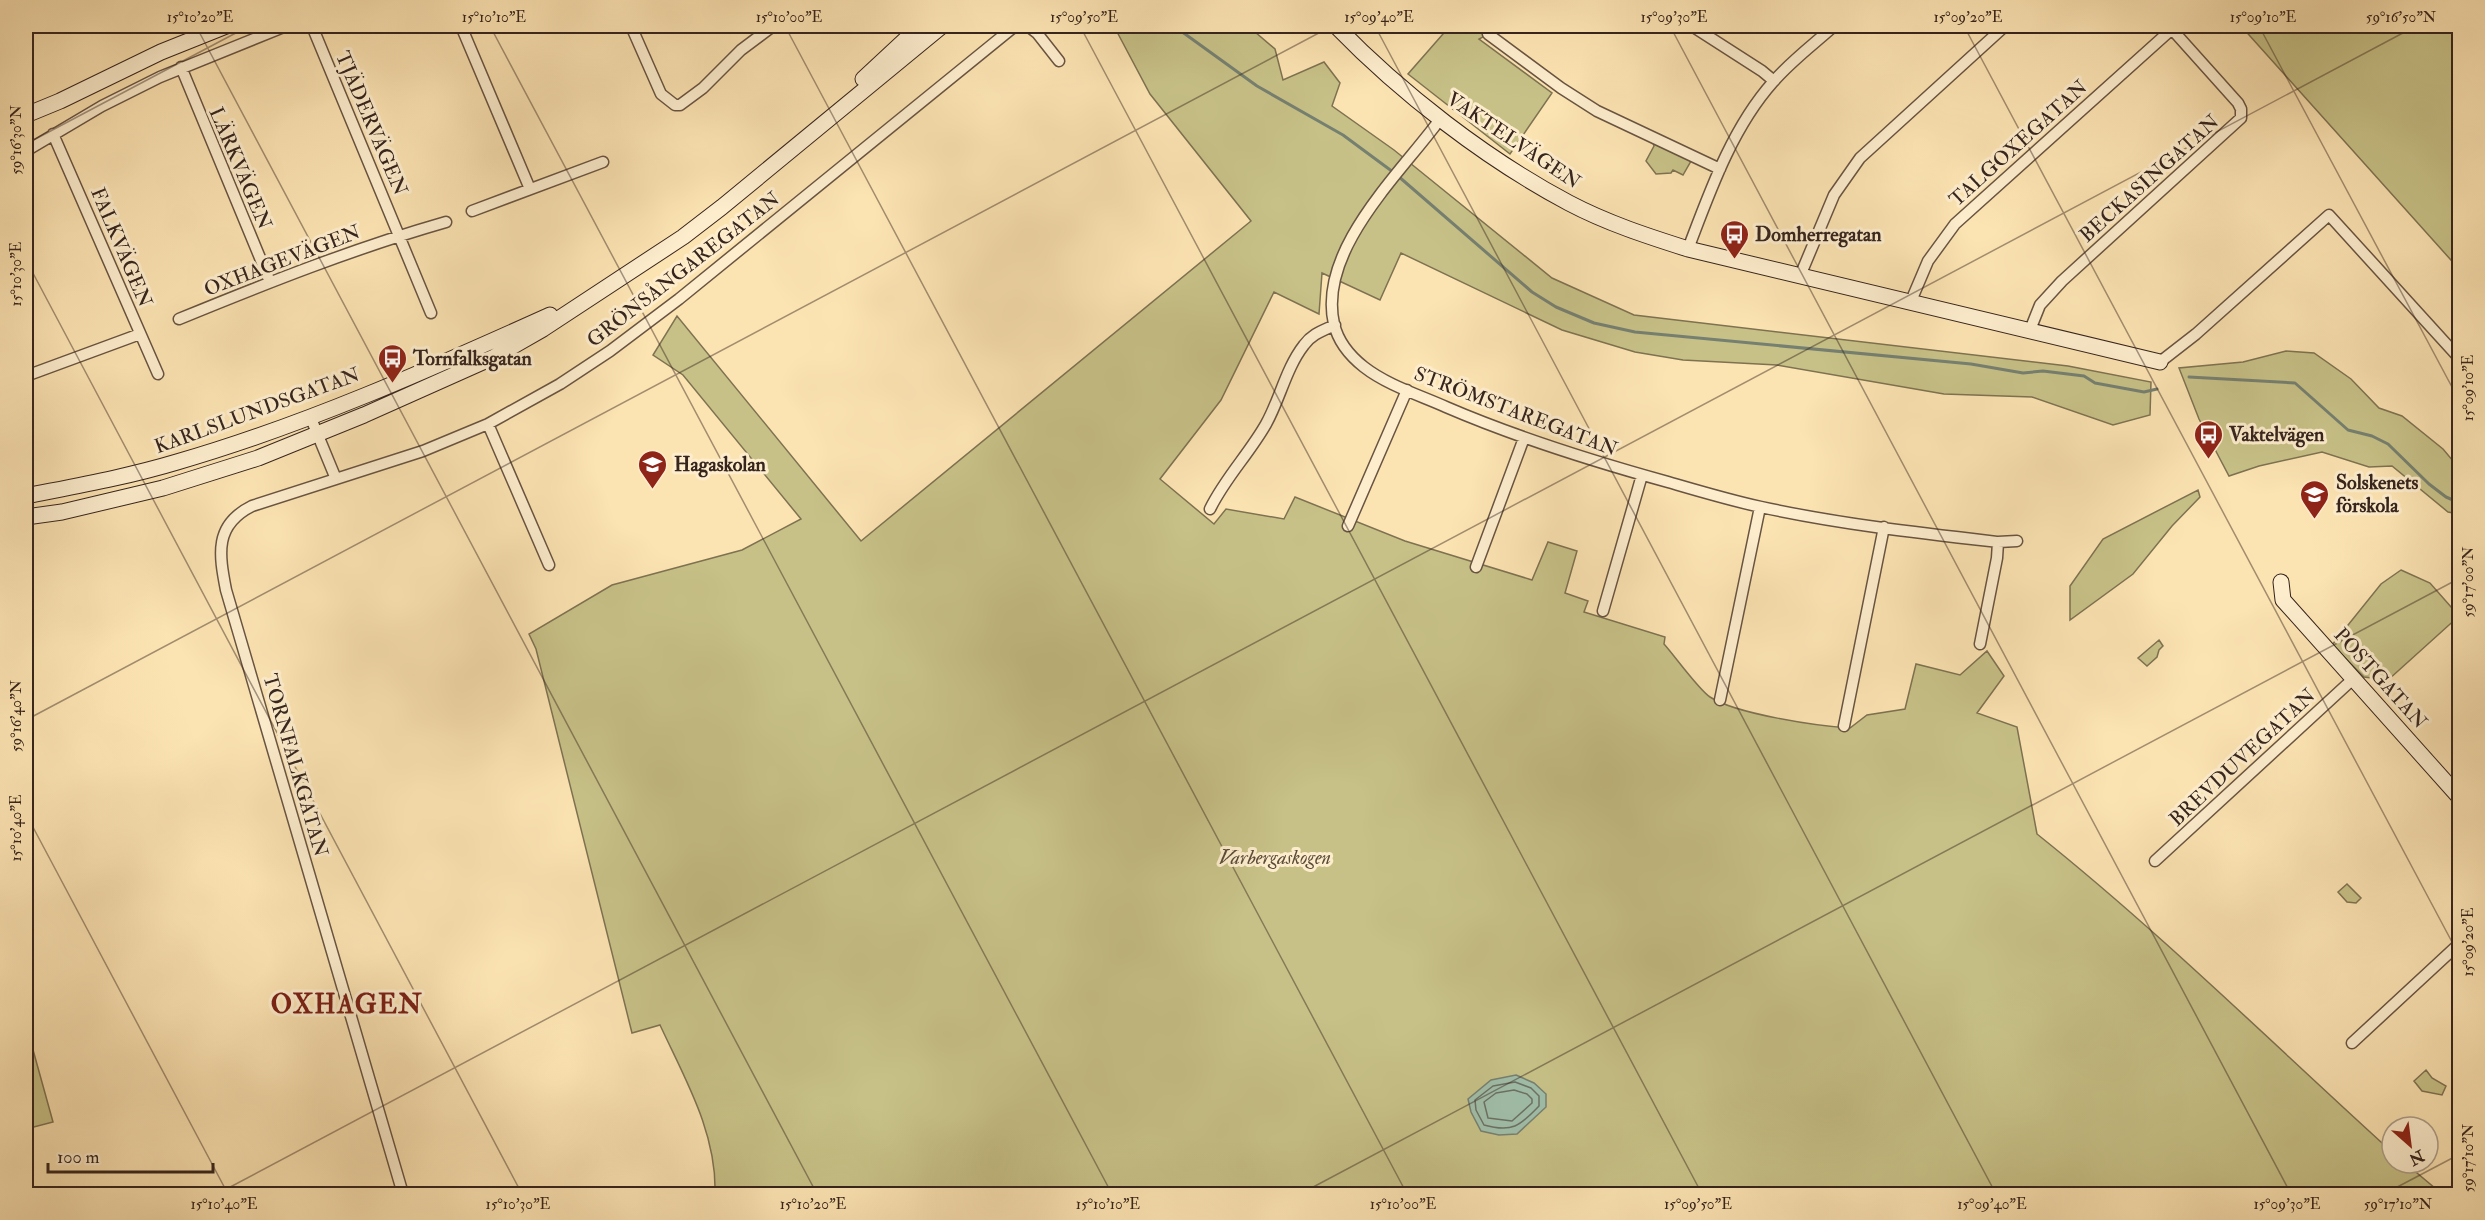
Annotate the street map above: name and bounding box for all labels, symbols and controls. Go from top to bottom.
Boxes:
text: 15°10'20"E [167,8,234,27]
text: 15°10'10"E [462,8,526,27]
text: 15°10'00"E [756,8,823,27]
text: 15°09'50"E [1050,8,1118,27]
text: 15°09'40"E [1344,8,1414,27]
text: 15°09'30"E [1640,8,1708,27]
text: 15°09'20"E [1933,8,2003,27]
text: 15°09'10"E [2230,8,2297,27]
text: 59°16'50"N [2366,8,2437,27]
street label: TJÄDERVÄGEN [330,47,413,199]
street label: TALGOXEGATAN [1944,75,2093,212]
street label: VAKTELVÄGEN [1442,86,1586,195]
street label: LÄRKVÄGEN [204,103,278,233]
text: 59°16'30"N [7,105,26,175]
street label: BECKASINGATAN [2074,109,2224,248]
street label: FALKVÄGEN [85,184,158,311]
street label: GRÖNSÅNGAREGATAN [582,186,785,353]
bus stop icon: Domherregatan [1718,218,1750,260]
street label: OXHAGEVÄGEN [200,219,364,302]
place label: Domherregatan [1755,222,1882,248]
text: 15°10'30"E [7,241,26,306]
bus stop icon: Tornfalksgatan [376,342,408,384]
place label: Tornfalksgatan [412,346,533,372]
text: 15°09'10"E [2459,354,2478,421]
street label: STRÖMSTAREGATAN [1411,361,1621,462]
street label: KARLSLUNDSGATAN [151,362,363,459]
bus stop icon: Vaktelvägen [2192,418,2224,460]
place label: Vaktelvägen [2228,422,2325,448]
school or university icon: Hagaskolan [637,448,669,490]
place label: Hagaskolan [674,452,767,478]
place label: Solskenets förskola [2336,470,2418,518]
school or university icon: Solskenets förskola [2299,478,2331,520]
text: 59°17'00"N [2459,546,2478,618]
street label: POSTGATAN [2329,623,2433,734]
street label: TORNFALKGATAN [257,671,334,860]
text: 59°16'40"N [7,679,26,752]
street label: BREVDUVEGATAN [2164,683,2321,832]
text: 15°10'40"E [7,794,26,862]
park label: Varbergaskogen [1219,845,1331,870]
text: 15°09'20"E [2459,907,2478,977]
district label: OXHAGEN [271,989,423,1021]
north arrow [2380,1115,2440,1175]
text: 59°17'10"N [2459,1123,2478,1192]
scale bar [48,1136,213,1174]
text: N [2405,1145,2428,1170]
text: 100 m [57,1146,100,1169]
text: 15°10'40"E [190,1195,258,1214]
text: 15°10'30"E [486,1195,551,1214]
text: 15°10'20"E [780,1195,847,1214]
text: 15°10'10"E [1076,1195,1140,1214]
text: 15°10'00"E [1370,1195,1437,1214]
text: 15°09'50"E [1664,1195,1732,1214]
text: 15°09'40"E [1957,1195,2027,1214]
text: 15°09'30"E [2253,1195,2321,1214]
text: 59°17'10"N [2364,1195,2433,1214]

